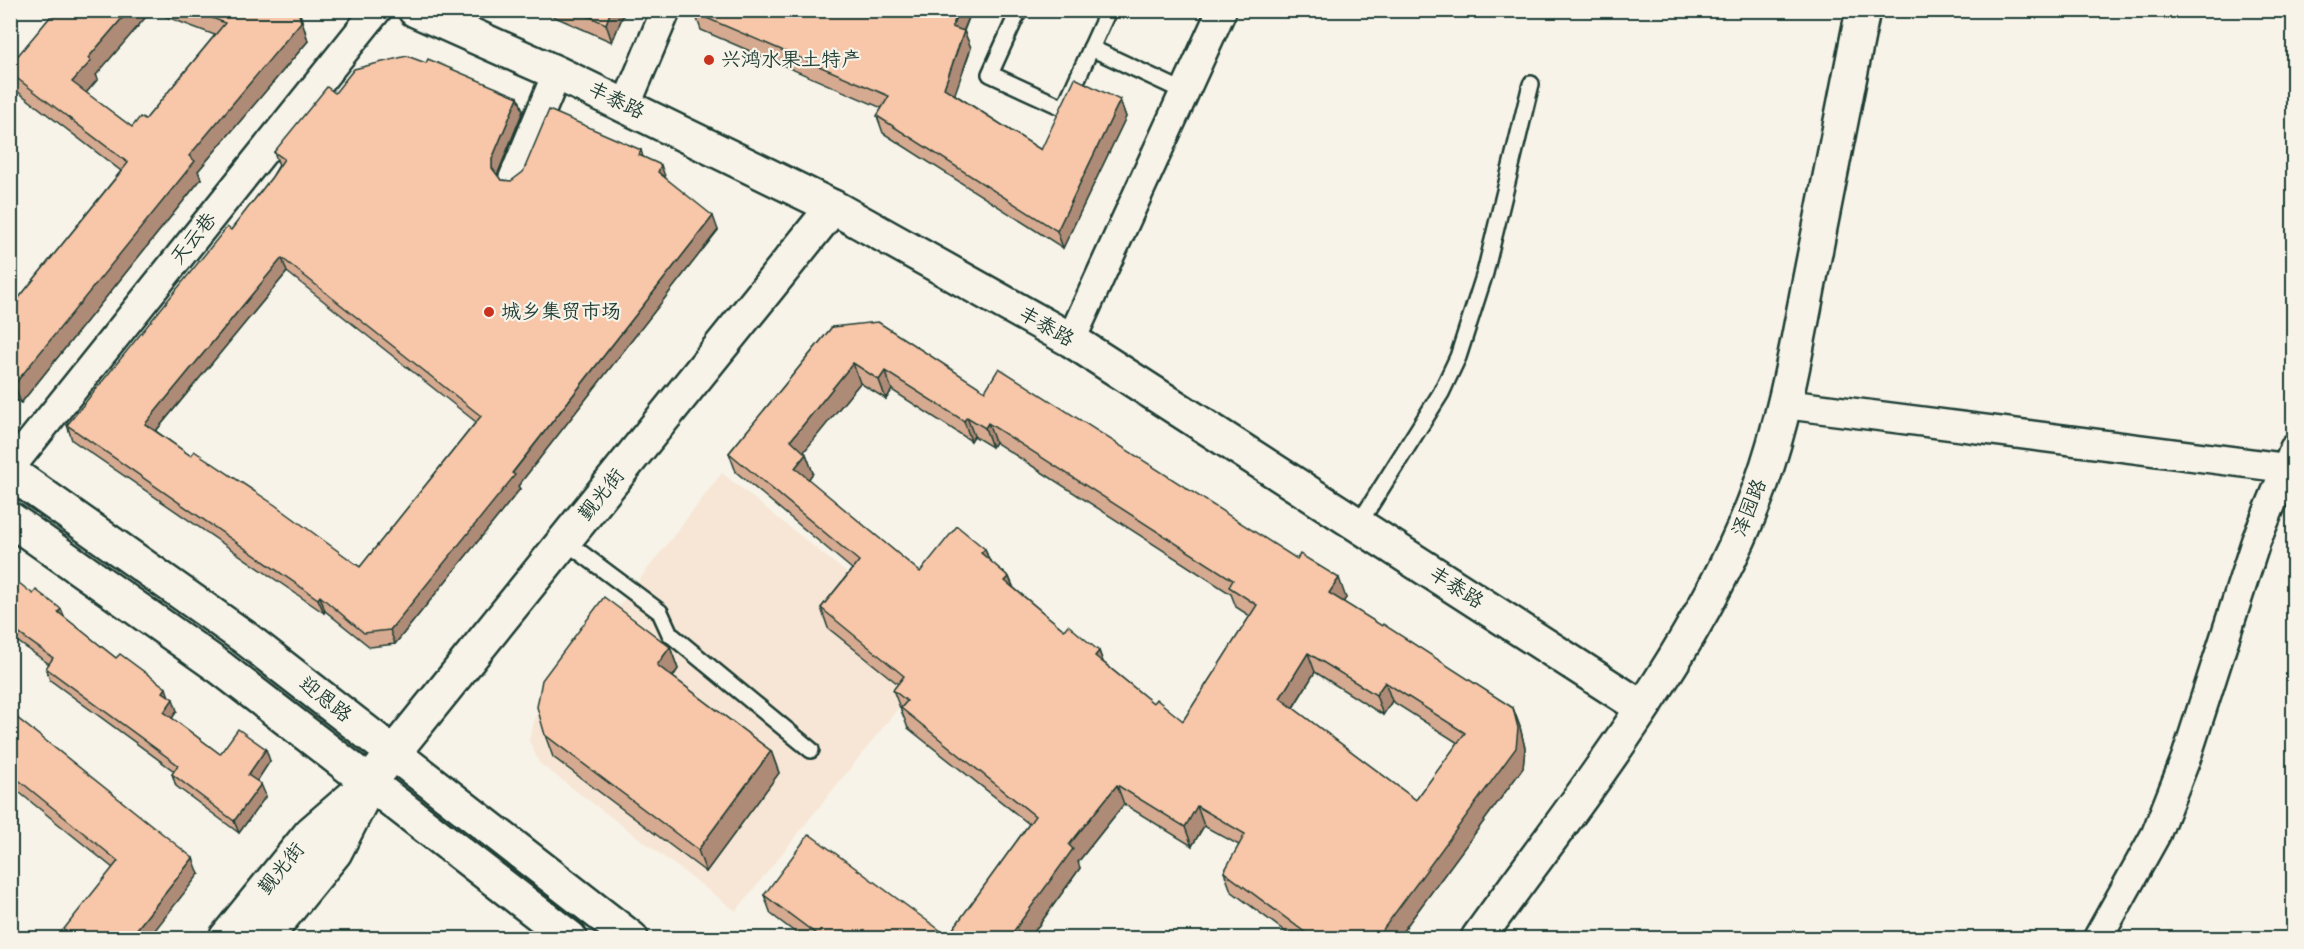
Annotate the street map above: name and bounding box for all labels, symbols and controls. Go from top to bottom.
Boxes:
place label: 兴鸿水果土特产 [721,47,861,74]
marker: 兴鸿水果土特产 [702,53,716,67]
street label: 丰泰路 [583,76,650,127]
street label: 天云巷 [165,206,224,271]
place label: 城乡集贸市场 [501,299,621,326]
street label: 丰泰路 [1013,300,1080,354]
marker: 城乡集贸市场 [482,305,496,319]
street label: 觐光街 [573,463,631,527]
street label: 泽园路 [1726,474,1774,541]
street label: 丰泰路 [1423,560,1489,616]
street label: 迎恩路 [293,671,358,730]
street label: 觐光街 [253,837,311,901]

